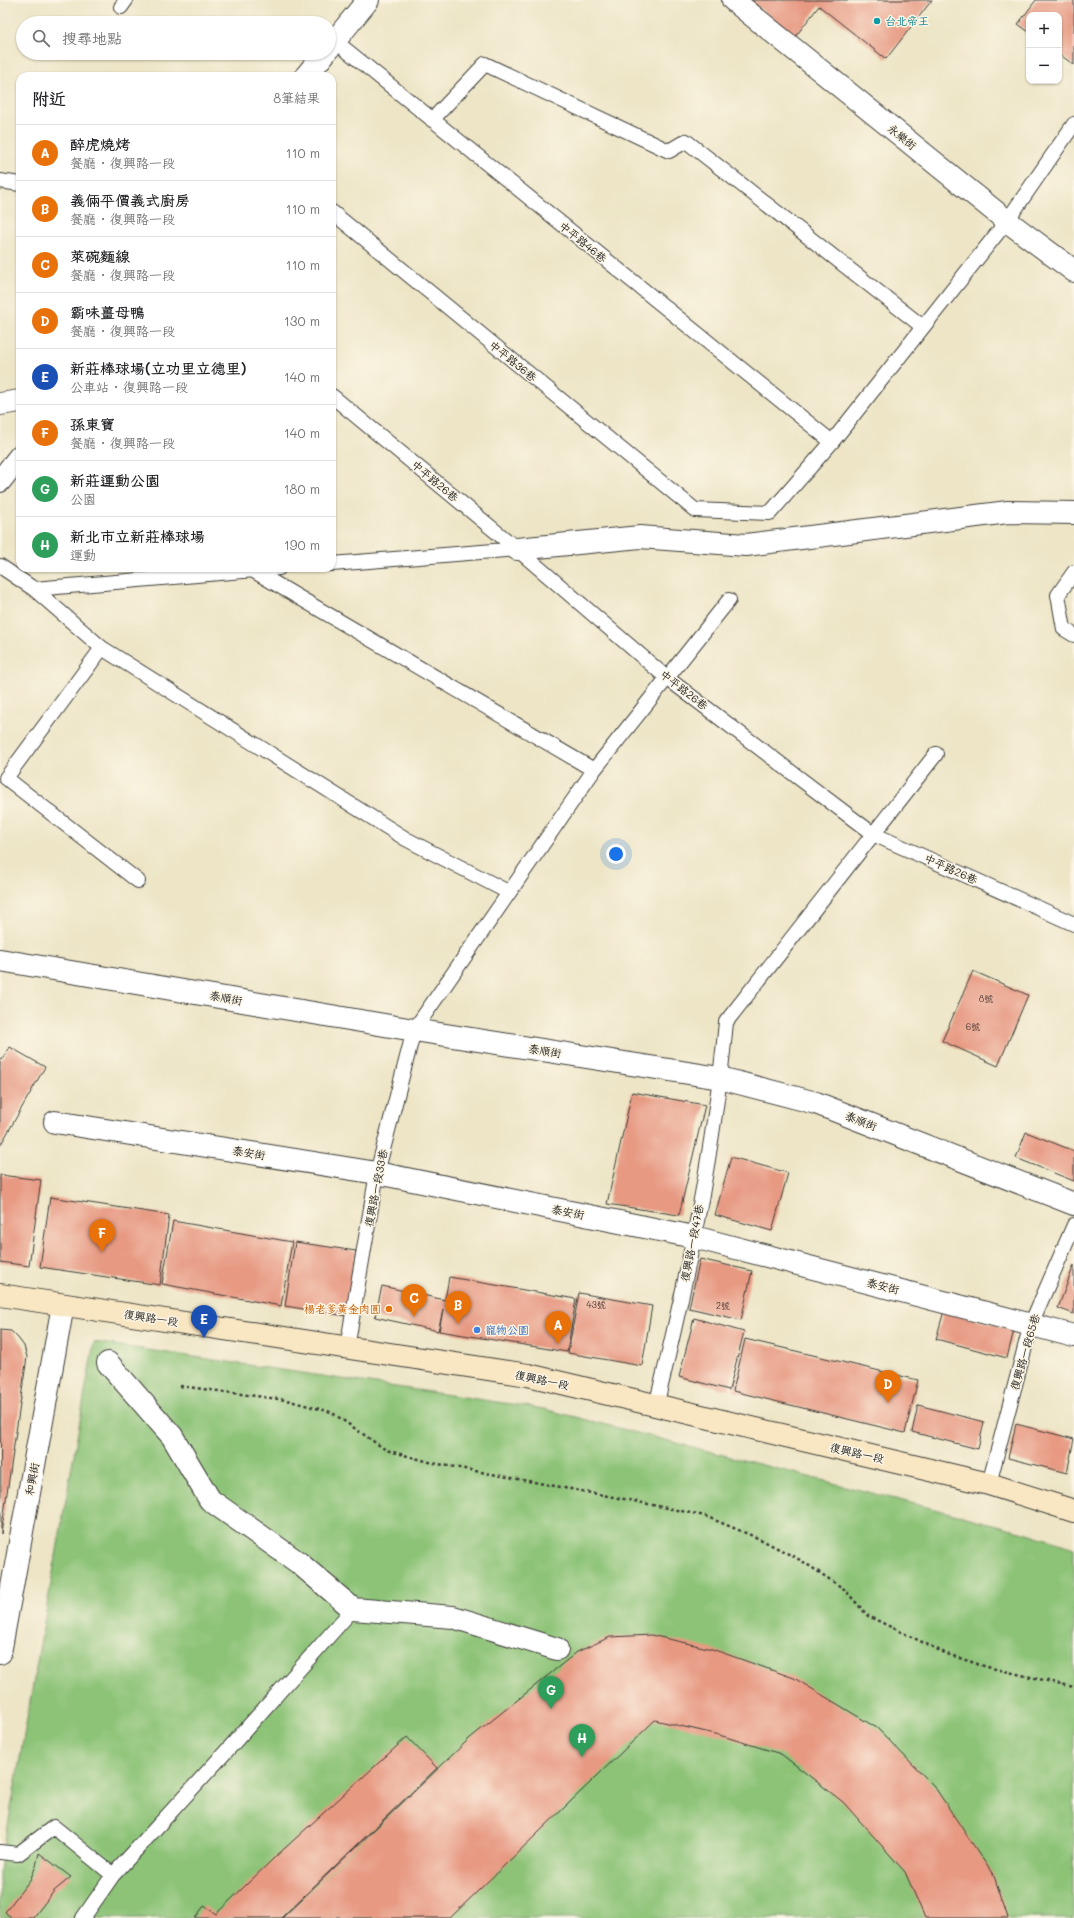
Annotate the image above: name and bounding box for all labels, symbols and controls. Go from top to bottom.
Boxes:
map controls [1026,12,1062,84]
button: + [1026,12,1062,48]
place label: 台北帝王 [885,13,929,28]
search box [16,16,336,60]
marker: 台北帝王 [872,16,882,26]
icon: search [30,27,52,49]
text: 搜尋地點 [62,28,122,48]
button: − [1026,48,1062,84]
text: 附近 [32,87,66,109]
text: 8筆結果 [273,89,320,106]
street label: 永樂街 [885,120,921,153]
text: 醉虎燒烤 [70,134,130,154]
text: A [40,144,50,161]
text: 110 m [286,144,320,161]
text: 餐廳 · 復興路一段 [70,154,175,171]
text: 義倆平價義式廚房 [70,190,190,210]
text: B [41,200,49,217]
text: 110 m [286,200,320,217]
text: 餐廳 · 復興路一段 [70,210,175,227]
street label: 中平路46巷 [556,218,610,265]
text: 萊碗麵線 [70,246,130,266]
text: C [40,256,50,273]
text: 110 m [286,256,320,273]
text: 餐廳 · 復興路一段 [70,266,175,283]
text: 霸味薑母鴨 [70,302,145,322]
text: D [40,312,50,329]
text: 130 m [284,312,320,329]
text: 餐廳 · 復興路一段 [70,322,175,339]
street label: 中平路36巷 [486,337,540,384]
text: 新莊棒球場(立功里立德里) [70,358,246,378]
text: E [41,368,49,385]
text: 140 m [284,368,320,385]
text: 公車站 · 復興路一段 [70,378,188,395]
text: 孫東寶 [70,414,115,434]
text: F [41,424,49,441]
text: 140 m [284,424,320,441]
text: 餐廳 · 復興路一段 [70,434,175,451]
street label: 中平路26巷 [409,457,462,505]
text: 新莊運動公園 [70,470,160,490]
text: G [40,480,50,497]
text: 180 m [284,480,320,497]
text: 公園 [70,490,96,507]
text: 新北市立新莊棒球場 [70,526,205,546]
text: H [40,536,50,553]
text: 190 m [284,536,320,553]
text: 運動 [70,546,96,563]
street label: 中平路26巷 [657,666,711,713]
your location [606,844,626,864]
street label: 中平路26巷 [922,850,980,887]
street label: 泰順街 [209,987,245,1008]
house number: 8號 [979,993,993,1004]
house number: 6號 [966,1021,980,1032]
street label: 泰順街 [528,1041,564,1061]
street label: 泰順街 [843,1108,880,1134]
street label: 泰安街 [232,1143,268,1163]
street label: 復興路一段33巷 [361,1148,390,1228]
street label: 泰安街 [550,1201,587,1222]
street label: 復興路一段47巷 [677,1203,706,1283]
pin: F [89,1219,115,1252]
street label: 泰安街 [865,1274,902,1297]
pin: C [401,1284,427,1317]
pin: B [445,1291,471,1324]
house number: 43號 [586,1299,606,1310]
house number: 2號 [716,1300,730,1311]
place label: 楊老爹黃金肉圓 [304,1301,381,1316]
marker: 楊老爹黃金肉圓 [384,1304,394,1314]
pin: E [191,1305,217,1338]
street label: 復興路一段 [123,1306,179,1329]
pin: A [545,1311,571,1344]
street label: 復興路一段65巷 [1006,1312,1043,1392]
place label: 寵物公園 [485,1322,529,1337]
marker: 寵物公園 [472,1325,482,1335]
street label: 復興路一段 [514,1366,571,1393]
pin: D [875,1370,901,1403]
street label: 復興路一段 [829,1439,886,1466]
street label: 和興街 [21,1460,42,1496]
pin: G [538,1676,564,1709]
pin: H [569,1724,595,1757]

